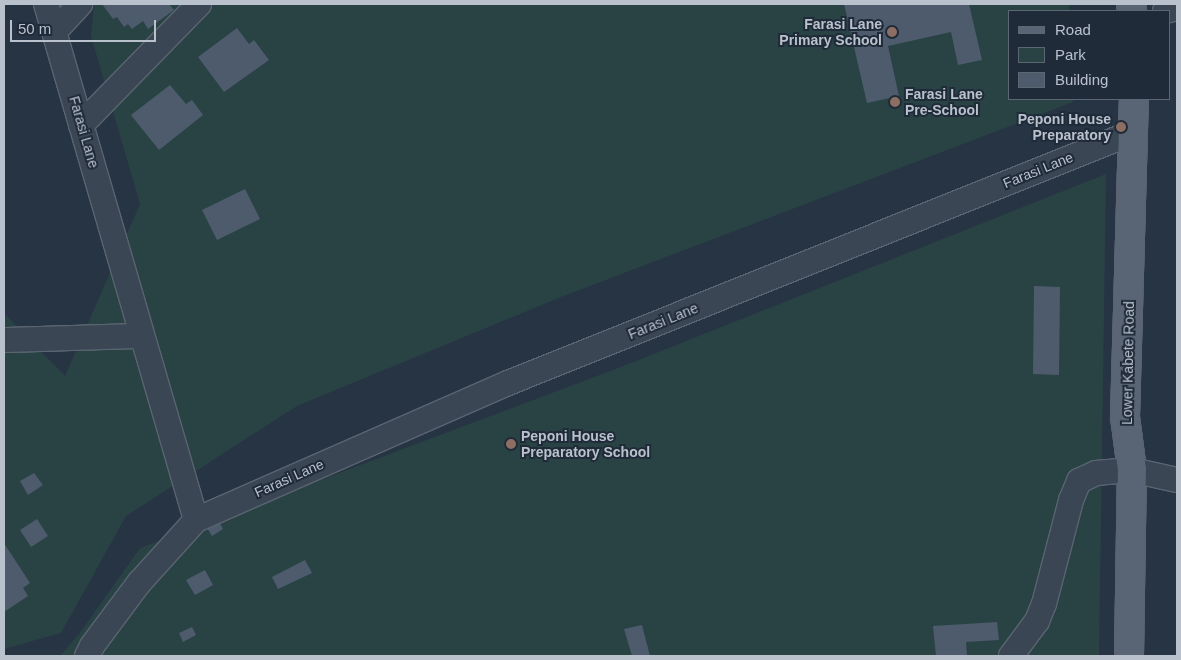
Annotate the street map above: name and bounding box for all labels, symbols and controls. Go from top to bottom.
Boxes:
scale bar [12,10,159,42]
legend [1008,10,1171,100]
place label: Farasi Lane Primary School [779,16,882,48]
text: 50 m [18,20,51,37]
text: Road [1055,21,1091,38]
marker: Farasi Lane Primary School [886,26,898,38]
text: Park [1055,46,1086,63]
text: Building [1055,71,1108,88]
place label: Farasi Lane Pre-School [905,86,983,118]
street label: Farasi Lane [66,94,102,170]
marker: Farasi Lane Pre-School [889,96,901,108]
place label: Peponi House Preparatory [1018,111,1111,144]
marker: Peponi House Preparatory [1115,121,1127,133]
street label: Farasi Lane [1001,148,1075,192]
street label: Farasi Lane [626,299,700,343]
street label: Lower Kabete Road [1119,301,1137,425]
place label: Peponi House Preparatory School [521,428,650,461]
marker: Peponi House Preparatory School [505,438,517,450]
street label: Farasi Lane [252,455,326,501]

